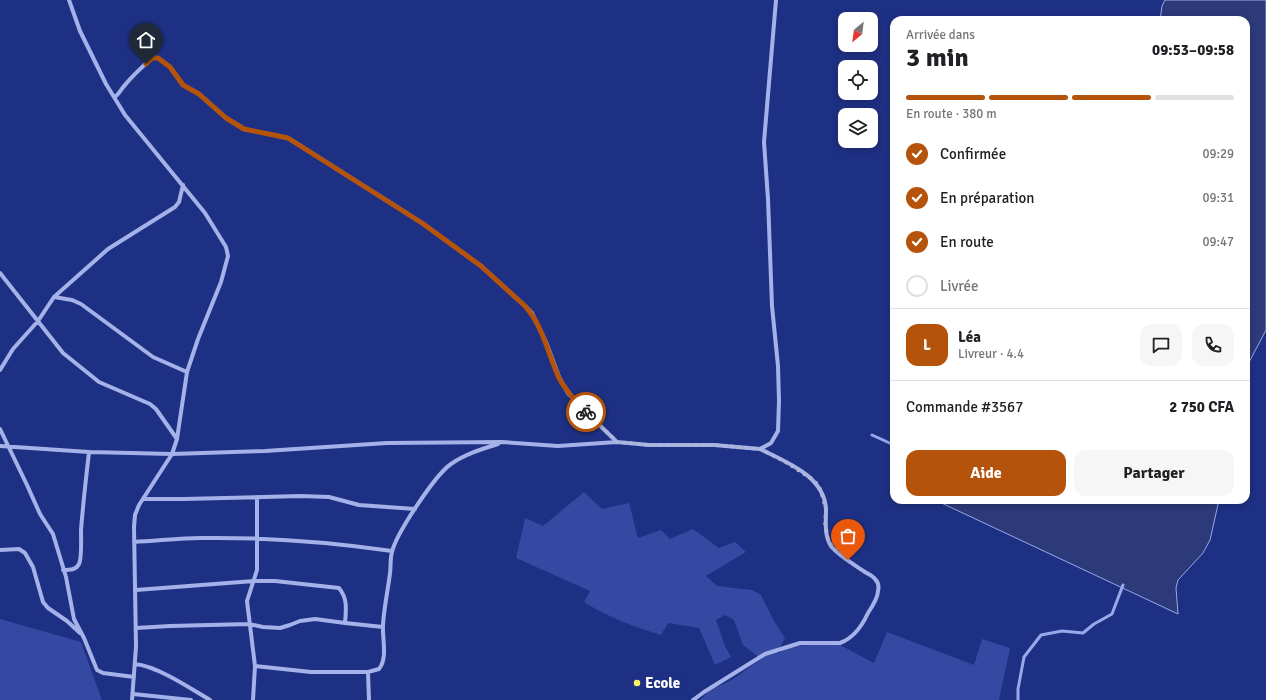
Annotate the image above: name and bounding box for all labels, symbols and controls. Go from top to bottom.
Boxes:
north arrow [838,12,878,52]
map controls [838,12,878,148]
pin [129,23,163,64]
text: Arrivée dans [906,27,975,43]
icon: home [135,29,157,51]
text: 09:53–09:58 [1152,41,1234,59]
text: 3 min [906,42,969,74]
button: locate [838,60,878,100]
text: En route · 380 m [906,106,997,122]
button: layers [838,108,878,148]
icon: check [906,143,928,165]
text: Confirmée [940,145,1006,163]
text: 09:29 [1202,146,1234,162]
icon: check [906,187,928,209]
text: En préparation [940,189,1035,207]
text: 09:31 [1202,190,1234,206]
icon: check [906,231,928,253]
text: En route [940,233,994,251]
text: 09:47 [1202,234,1234,250]
text: Livrée [940,277,979,295]
button: chat [1140,324,1182,366]
button: phone [1192,324,1234,366]
text: Léa [958,328,981,346]
text: L [923,336,931,354]
text: Livreur · 4.4 [958,346,1024,362]
courier [566,392,606,432]
text: Commande #3567 [906,398,1023,416]
text: 2 750 CFA [1169,398,1234,416]
icon: bike [575,401,597,423]
button: Aide [906,450,1066,496]
button: Partager [1074,450,1234,496]
pin [831,519,865,560]
icon: bag [837,525,859,547]
place label: Ecole [645,674,680,692]
marker: Ecole [632,678,642,688]

